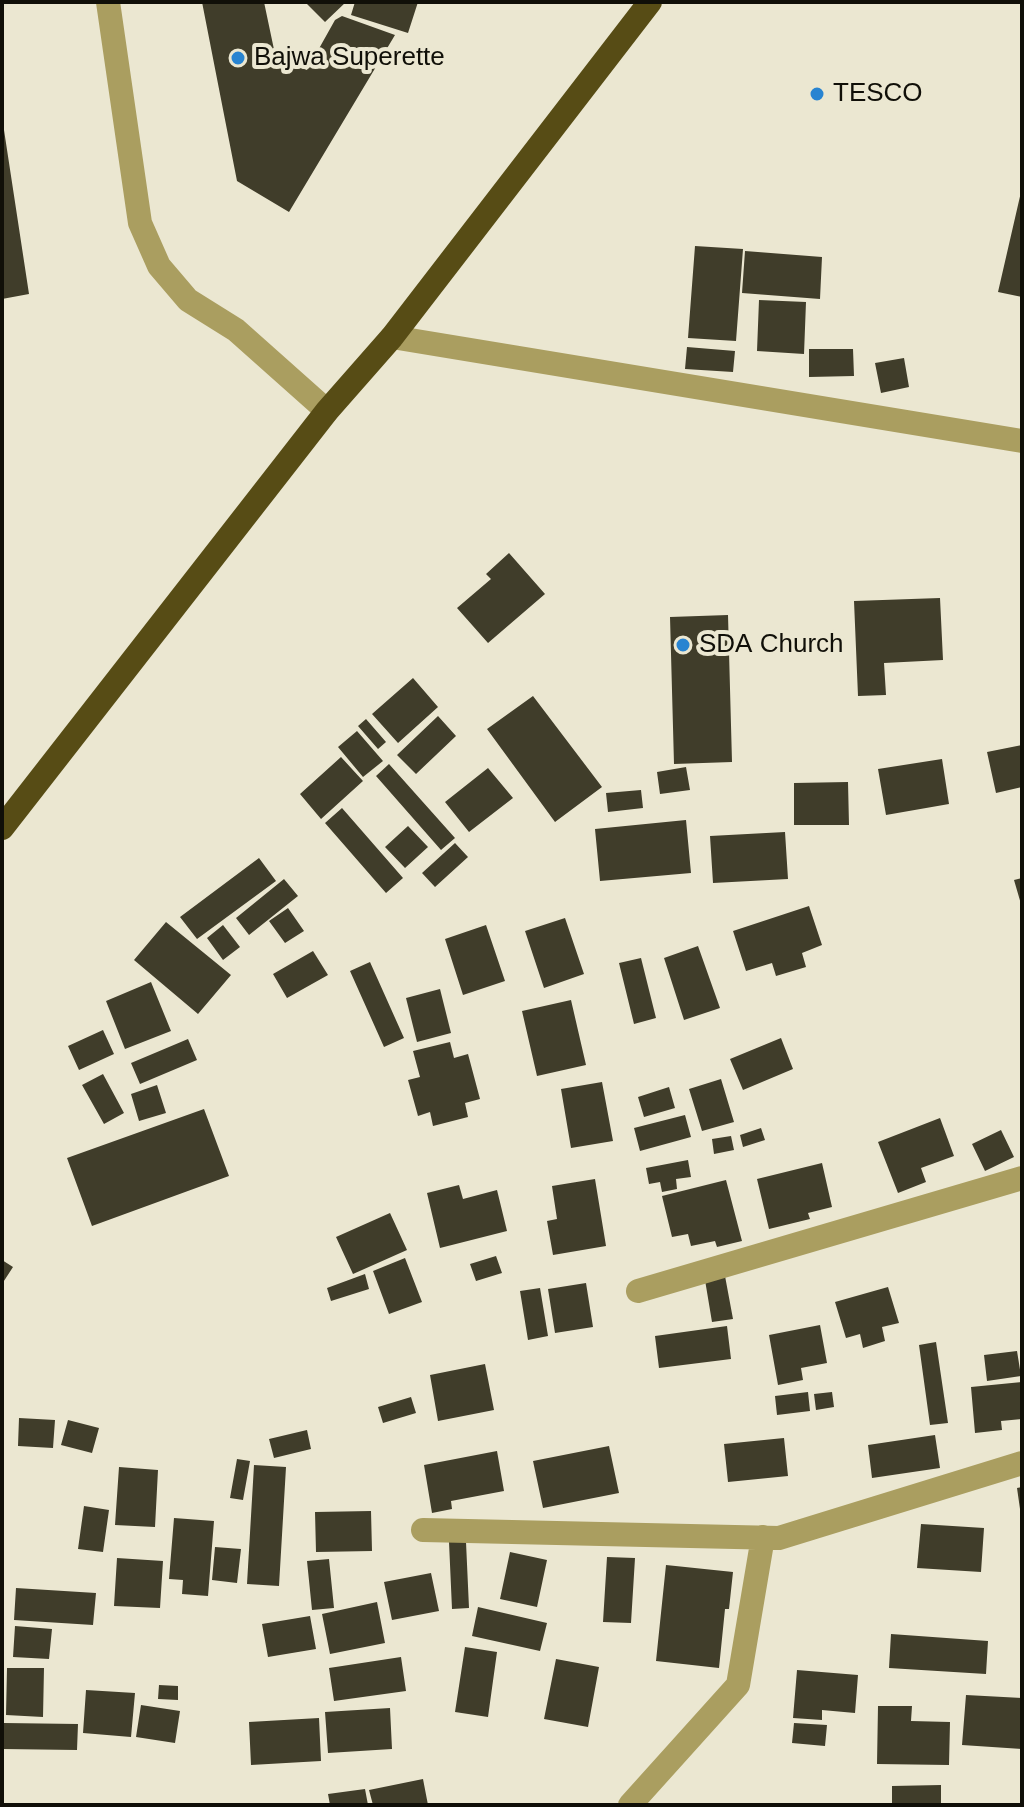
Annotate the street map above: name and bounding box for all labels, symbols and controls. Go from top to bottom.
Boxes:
place label: Bajwa Superette [254,42,445,74]
marker: Bajwa Superette [229,49,247,67]
place label: TESCO [833,78,923,110]
marker: TESCO [808,85,826,103]
place label: SDA Church [699,629,843,661]
marker: SDA Church [674,636,692,654]

